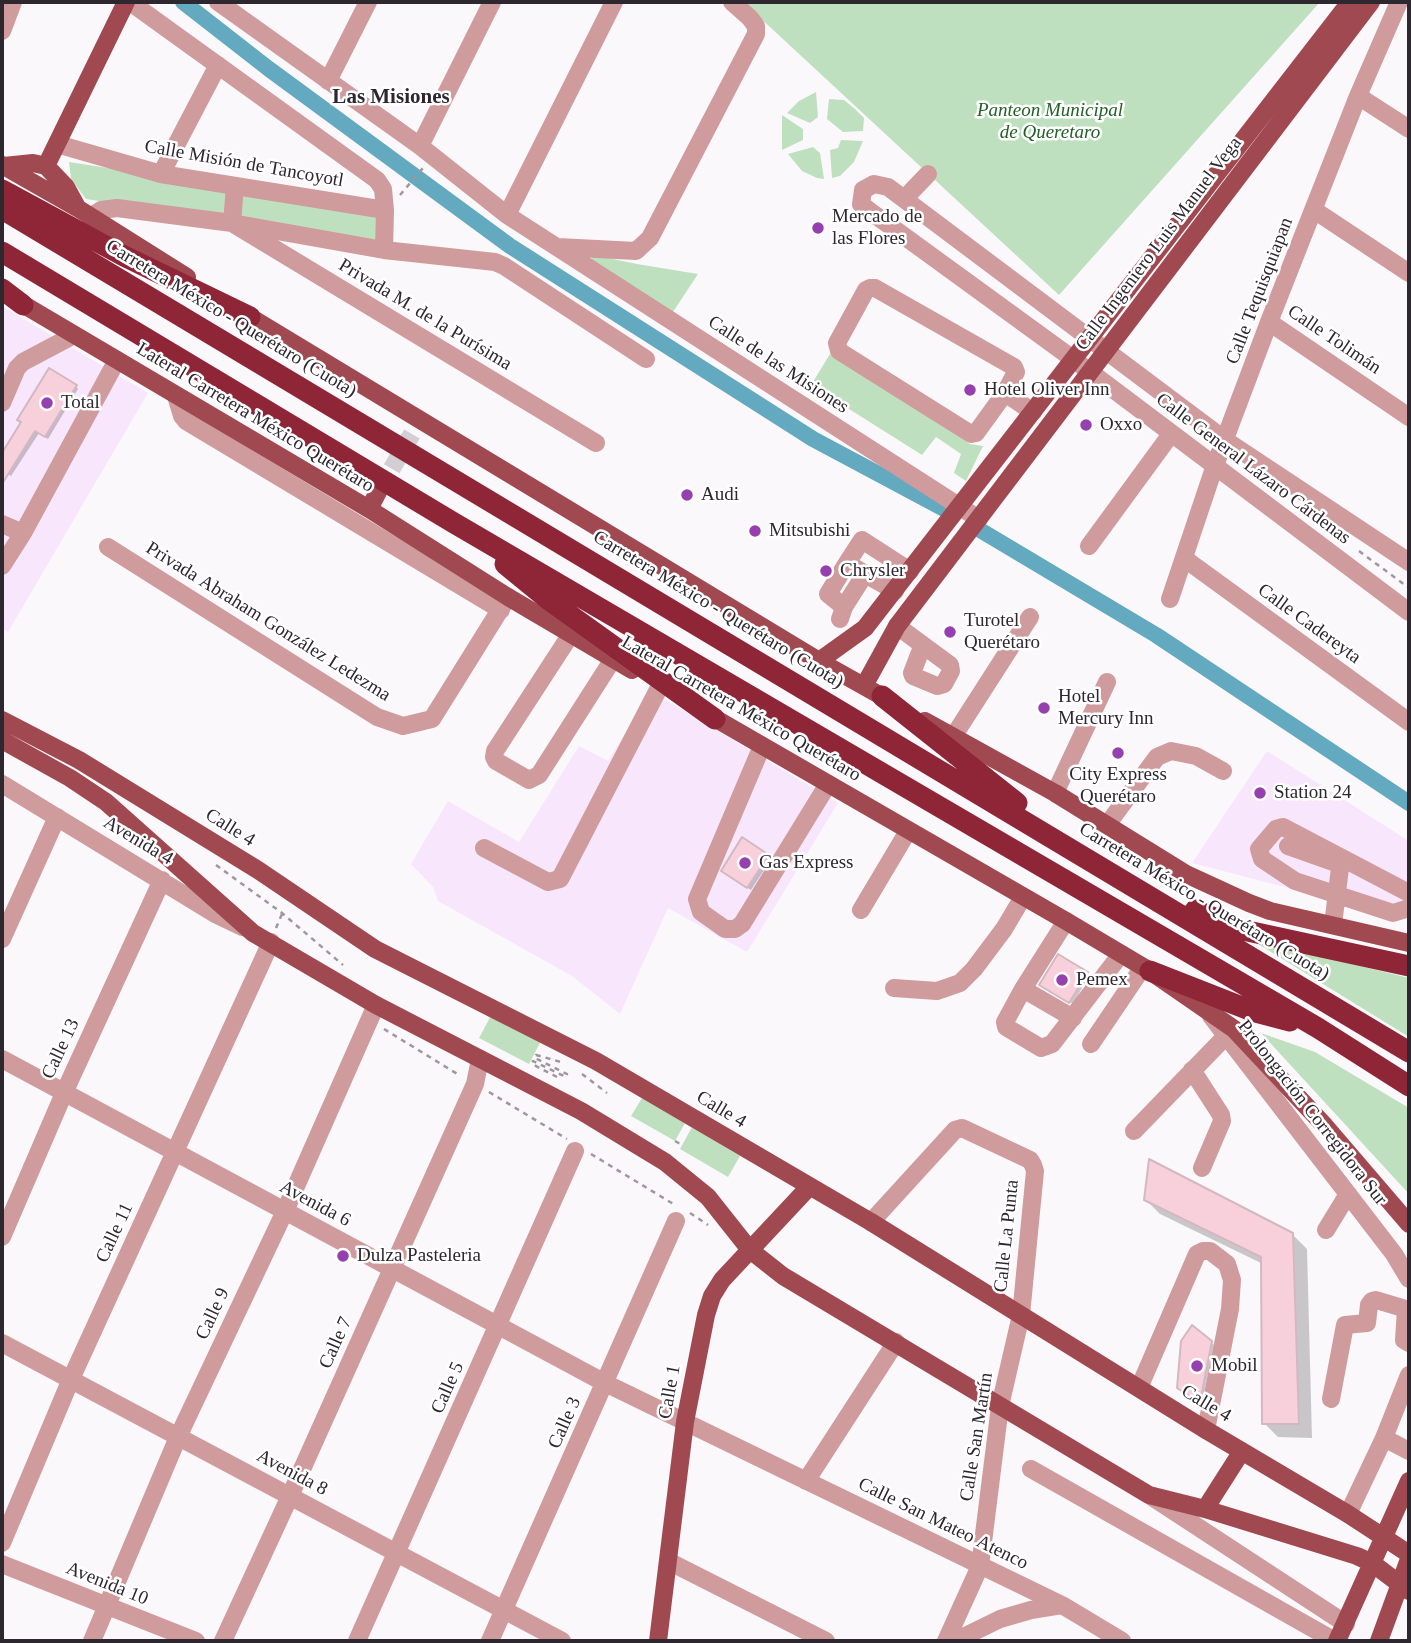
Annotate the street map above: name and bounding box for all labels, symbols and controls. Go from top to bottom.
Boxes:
district label: Las Misiones [332,85,450,111]
park label: Panteon Municipal de Queretaro [977,100,1123,144]
street label: Calle Ingeniero Luis Manuel Vega [1071,133,1247,355]
street label: Calle Misión de Tancoyotl [143,135,345,193]
place label: Mercado de las Flores [832,206,922,250]
street label: Calle Tequisquiapan [1222,214,1298,368]
marker: Mercado de las Flores [810,220,826,236]
street label: Carretera México - Querétaro (Cuota) [102,235,360,403]
street label: Privada M. de la Purísima [334,254,516,376]
street label: Calle Tolimán [1283,300,1385,380]
street label: Calle de las Misiones [703,311,853,419]
street label: Lateral Carretera México Querétaro [132,338,378,498]
place label: Hotel Oliver Inn [984,379,1110,401]
marker: Hotel Oliver Inn [962,382,978,398]
street label: Calle General Lázaro Cárdenas [1151,388,1355,550]
place label: Total [61,392,100,414]
marker: Total [39,395,55,411]
place label: Oxxo [1100,414,1142,436]
marker: Oxxo [1078,417,1094,433]
place label: Audi [701,484,739,506]
marker: Audi [679,487,695,503]
place label: Mitsubishi [769,520,850,542]
marker: Mitsubishi [747,523,763,539]
street label: Carretera México - Querétaro (Cuota) [589,526,847,694]
street label: Privada Abraham González Ledezma [141,537,395,707]
place label: Chrysler [840,560,905,582]
marker: Chrysler [818,563,834,579]
street label: Calle Cadereyta [1253,579,1365,669]
place label: Turotel Querétaro [964,610,1040,654]
marker: Turotel Querétaro [942,624,958,640]
street label: Lateral Carretera México Querétaro [617,631,865,787]
place label: Hotel Mercury Inn [1058,686,1153,730]
marker: Hotel Mercury Inn [1036,700,1052,716]
marker: City Express Querétaro [1110,745,1126,761]
place label: City Express Querétaro [1069,764,1167,808]
place label: Station 24 [1274,782,1352,804]
marker: Station 24 [1252,785,1268,801]
street label: Calle 4 [201,804,259,852]
street label: Avenida 4 [99,811,177,871]
street label: Carretera México - Querétaro (Cuota) [1075,818,1333,986]
place label: Gas Express [759,852,853,874]
marker: Gas Express [737,855,753,871]
place label: Pemex [1076,969,1128,991]
marker: Pemex [1054,972,1070,988]
street label: Calle 13 [37,1015,85,1083]
street label: Prolongación Corregidora Sur [1233,1016,1391,1210]
street label: Calle 4 [692,1086,750,1134]
street label: Avenida 6 [276,1176,354,1232]
street label: Calle La Punta [990,1179,1024,1293]
street label: Calle 11 [91,1200,139,1266]
place label: Dulza Pasteleria [357,1245,481,1267]
marker: Dulza Pasteleria [335,1248,351,1264]
street label: Calle 9 [191,1285,235,1343]
street label: Calle 7 [315,1314,357,1372]
place label: Mobil [1211,1355,1257,1377]
marker: Mobil [1189,1358,1205,1374]
street label: Calle 5 [427,1359,469,1417]
street label: Calle 1 [654,1363,686,1421]
street label: Calle San Martín [956,1371,998,1503]
street label: Calle 4 [1177,1380,1235,1428]
street label: Calle 3 [544,1394,586,1452]
street label: Avenida 8 [253,1445,331,1501]
street label: Calle San Mateo Atenco [854,1473,1032,1575]
street label: Avenida 10 [63,1557,151,1611]

